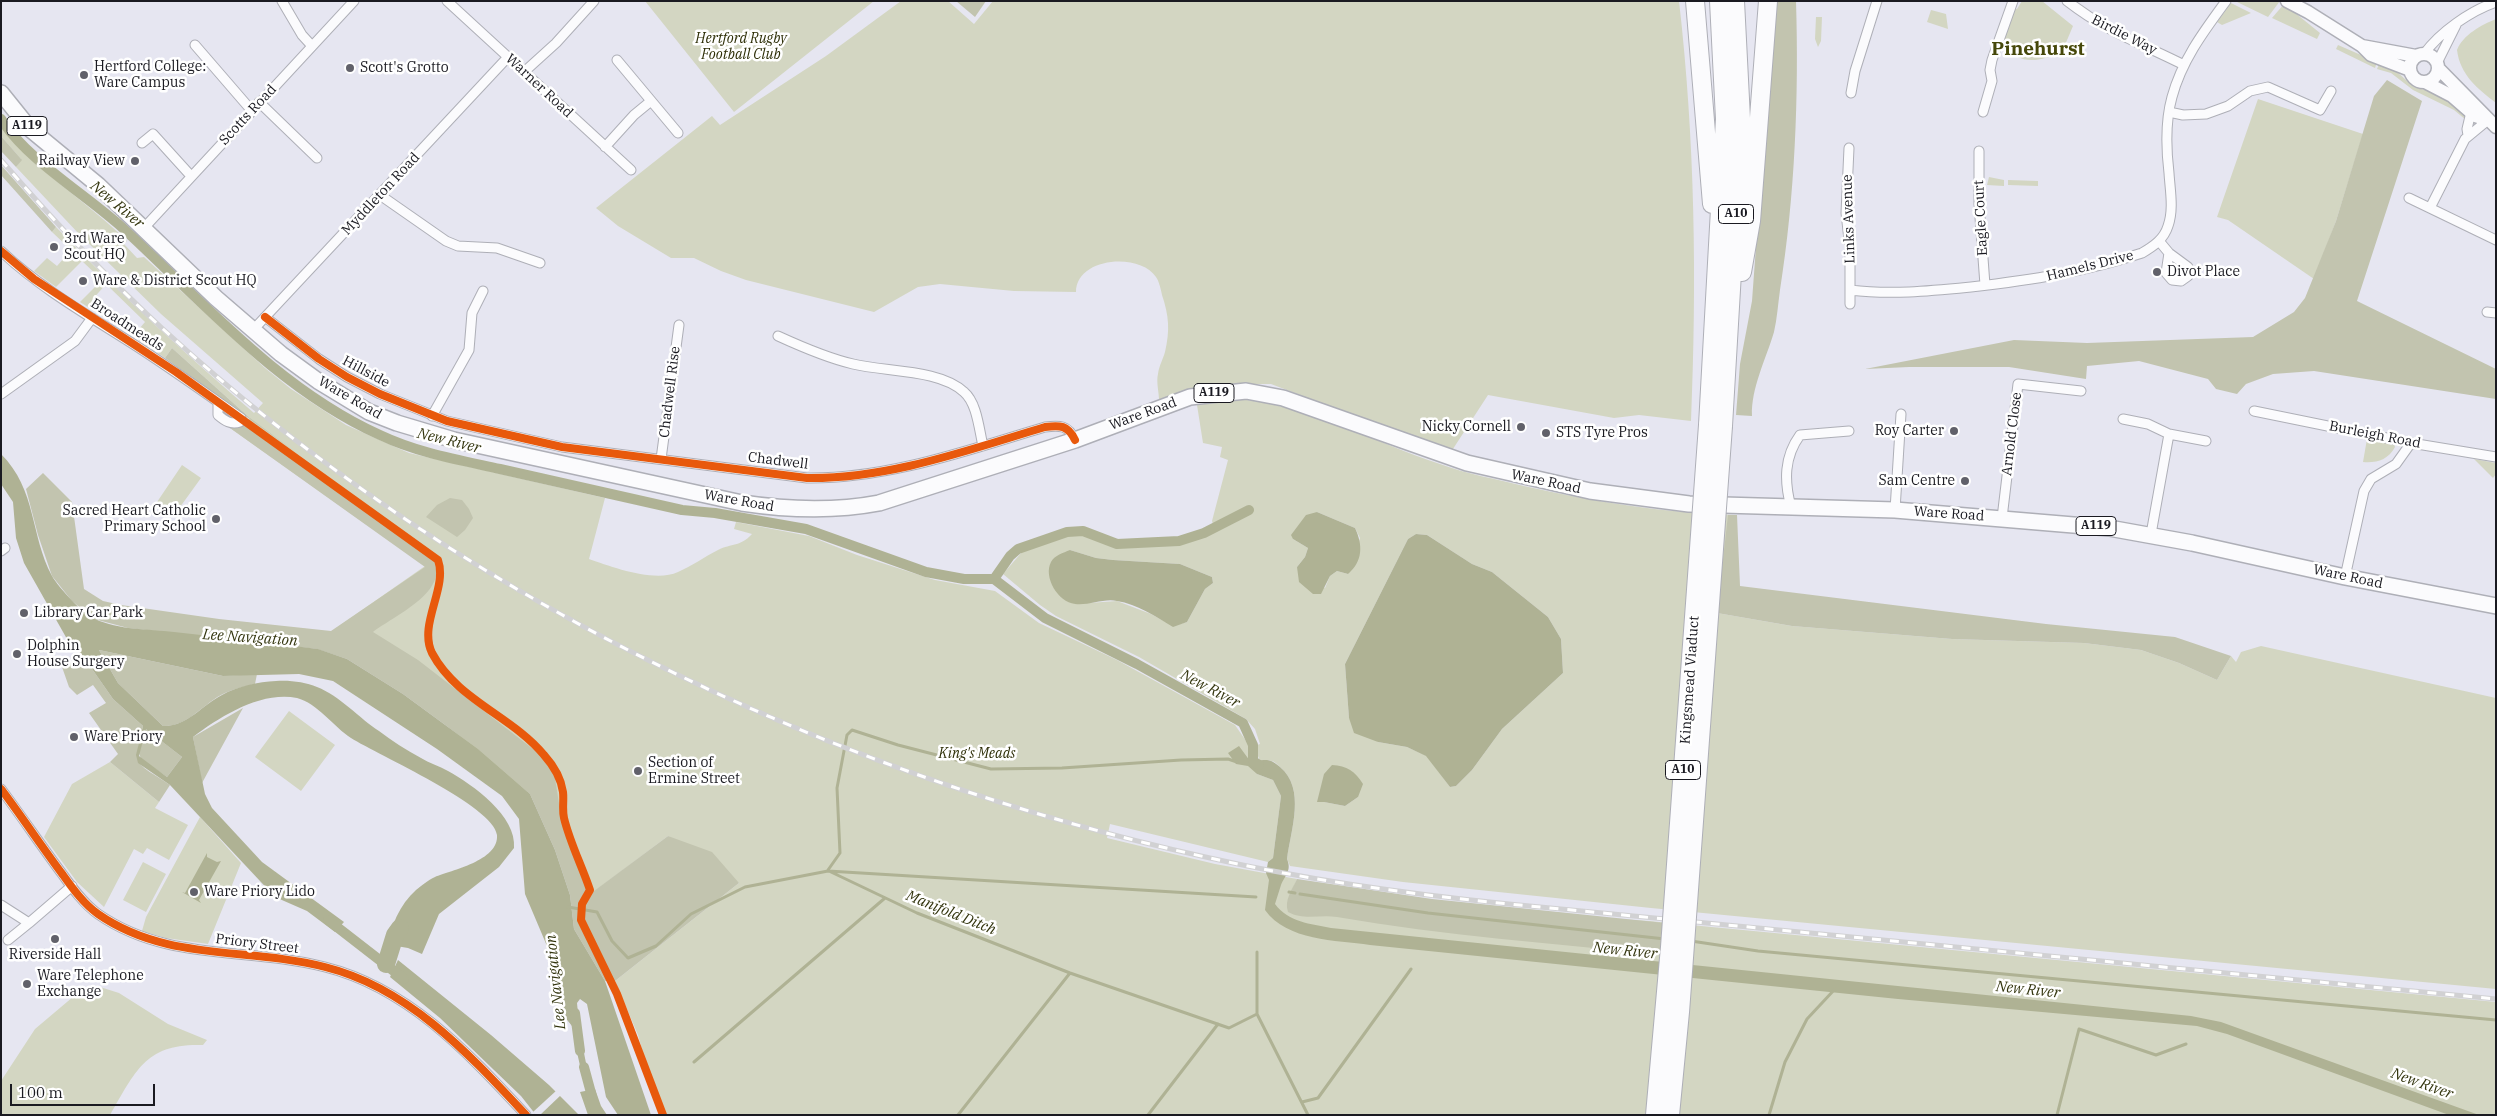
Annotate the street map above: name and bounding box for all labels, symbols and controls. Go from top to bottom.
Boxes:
street label: Birdie Way [2088,11,2160,59]
park label: Hertford Rugby Football Club [695,31,787,64]
district label: Pinehurst [1991,39,2085,61]
street label: Warner Road [502,51,576,121]
place label: Hertford College: Ware Campus [94,59,206,92]
place label: Scott's Grotto [360,60,449,76]
marker: Scott's Grotto [344,62,356,74]
marker: Hertford College: Ware Campus [78,69,90,81]
street label: Scotts Road [216,81,280,149]
road number: A119 [7,116,47,136]
street label: Myddleton Road [338,149,424,239]
place label: Railway View [39,153,125,169]
marker: Railway View [129,155,141,167]
street label: Links Avenue [1839,174,1859,264]
water label: New River [86,177,148,233]
street label: Eagle Court [1971,180,1991,256]
road number: A10 [1718,204,1754,223]
place label: 3rd Ware Scout HQ [64,231,125,264]
marker: 3rd Ware Scout HQ [48,241,60,253]
street label: Hamels Drive [2045,247,2135,285]
place label: Divot Place [2167,264,2240,280]
marker: Divot Place [2151,266,2163,278]
place label: Ware & District Scout HQ [93,273,257,289]
marker: Ware & District Scout HQ [77,275,89,287]
street label: Broadmeads [87,295,167,355]
street label: Chadwell Rise [656,345,684,439]
street label: Hillside [340,353,392,391]
street label: Ware Road [315,373,385,423]
road number: A119 [1194,383,1234,402]
street label: Arnold Close [1999,391,2025,477]
street label: Ware Road [1107,394,1179,434]
street label: Burleigh Road [2328,418,2422,452]
place label: Nicky Cornell [1422,419,1511,435]
marker: Nicky Cornell [1515,421,1527,433]
place label: Roy Carter [1875,423,1944,439]
water label: New River [415,424,483,458]
place label: STS Tyre Pros [1556,425,1648,441]
marker: Roy Carter [1948,425,1960,437]
marker: STS Tyre Pros [1540,427,1552,439]
street label: Chadwell [747,449,809,473]
street label: Ware Road [1510,466,1582,498]
place label: Sam Centre [1878,473,1955,489]
marker: Sam Centre [1959,475,1971,487]
street label: Ware Road [703,487,775,515]
place label: Sacred Heart Catholic Primary School [63,503,206,536]
street label: Ware Road [1913,503,1985,525]
marker: Sacred Heart Catholic Primary School [210,513,222,525]
road number: A119 [2076,516,2116,536]
street label: Ware Road [2312,561,2384,593]
place label: Library Car Park [34,605,143,621]
marker: Library Car Park [18,607,30,619]
street label: Kingsmead Viaduct [1677,615,1703,745]
water label: Lee Navigation [202,626,298,650]
place label: Dolphin House Surgery [27,638,124,670]
marker: Dolphin House Surgery [11,648,23,660]
water label: New River [1177,666,1243,712]
place label: Ware Priory [84,729,163,745]
marker: Ware Priory [68,731,80,743]
park label: King's Meads [939,746,1015,762]
place label: Section of Ermine Street [648,755,740,788]
road number: A10 [1666,760,1700,780]
marker: Section of Ermine Street [632,765,644,777]
place label: Ware Priory Lido [204,884,315,900]
marker: Ware Priory Lido [188,886,200,898]
water label: Manifold Ditch [904,887,998,939]
street label: Priory Street [214,931,300,957]
marker: Riverside Hall [49,933,61,945]
water label: Lee Navigation [542,934,570,1030]
water label: New River [1592,939,1658,963]
place label: Riverside Hall [9,947,101,963]
place label: Ware Telephone Exchange [37,968,144,1000]
marker: Ware Telephone Exchange [21,978,33,990]
water label: New River [1995,978,2061,1002]
water label: New River [2389,1064,2455,1104]
scale bar [12,1074,158,1106]
text: 100 m [18,1083,63,1102]

